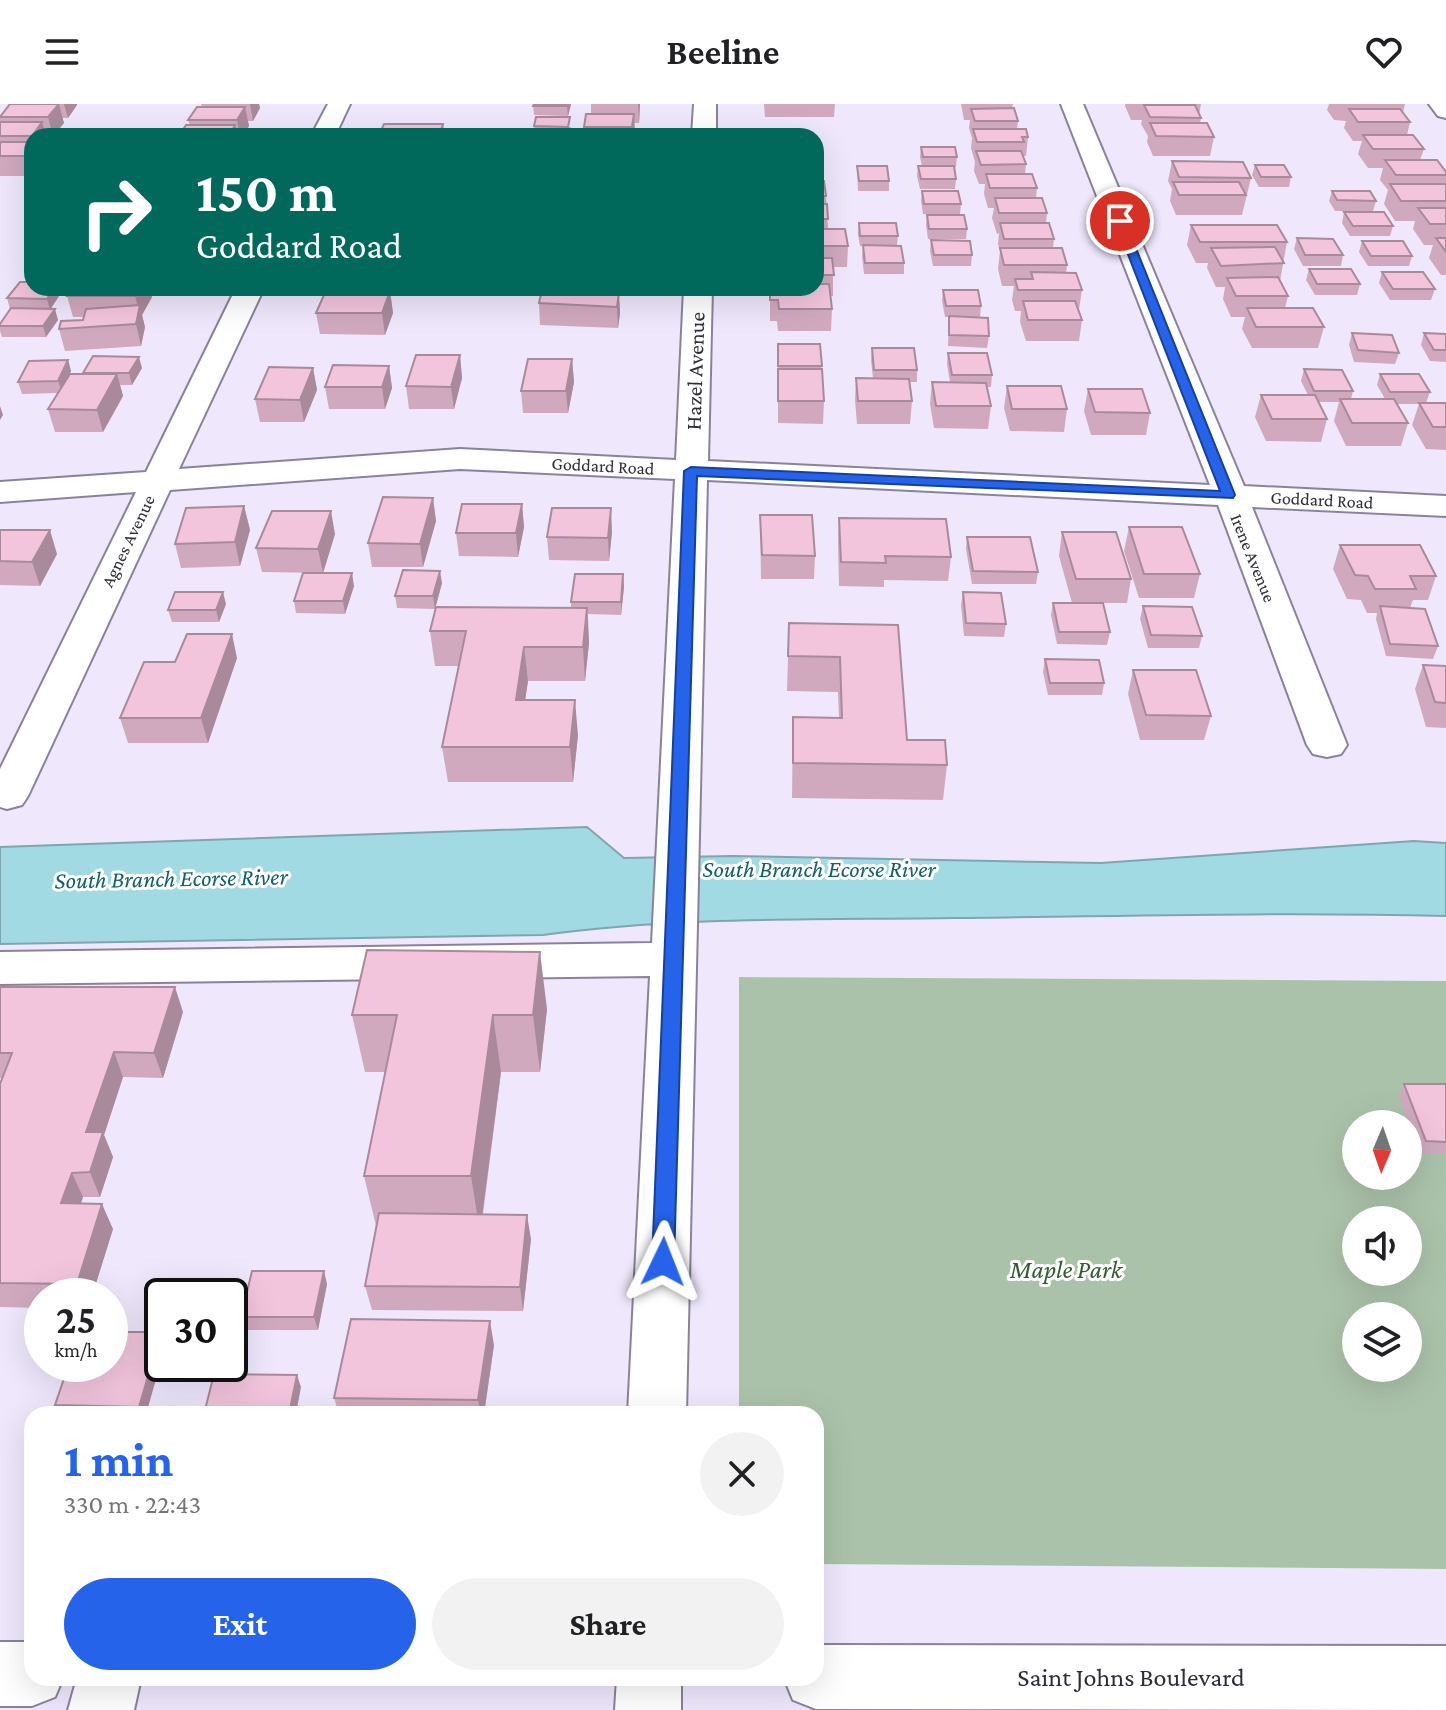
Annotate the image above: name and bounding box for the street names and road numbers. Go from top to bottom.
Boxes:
street label: Hazel Avenue [680,311,710,431]
street label: Goddard Road [551,453,655,479]
street label: Goddard Road [1270,487,1374,513]
street label: Agnes Avenue [97,492,159,590]
street label: Irene Avenue [1226,511,1280,605]
street label: Saint Johns Boulevard [1017,1663,1245,1692]

